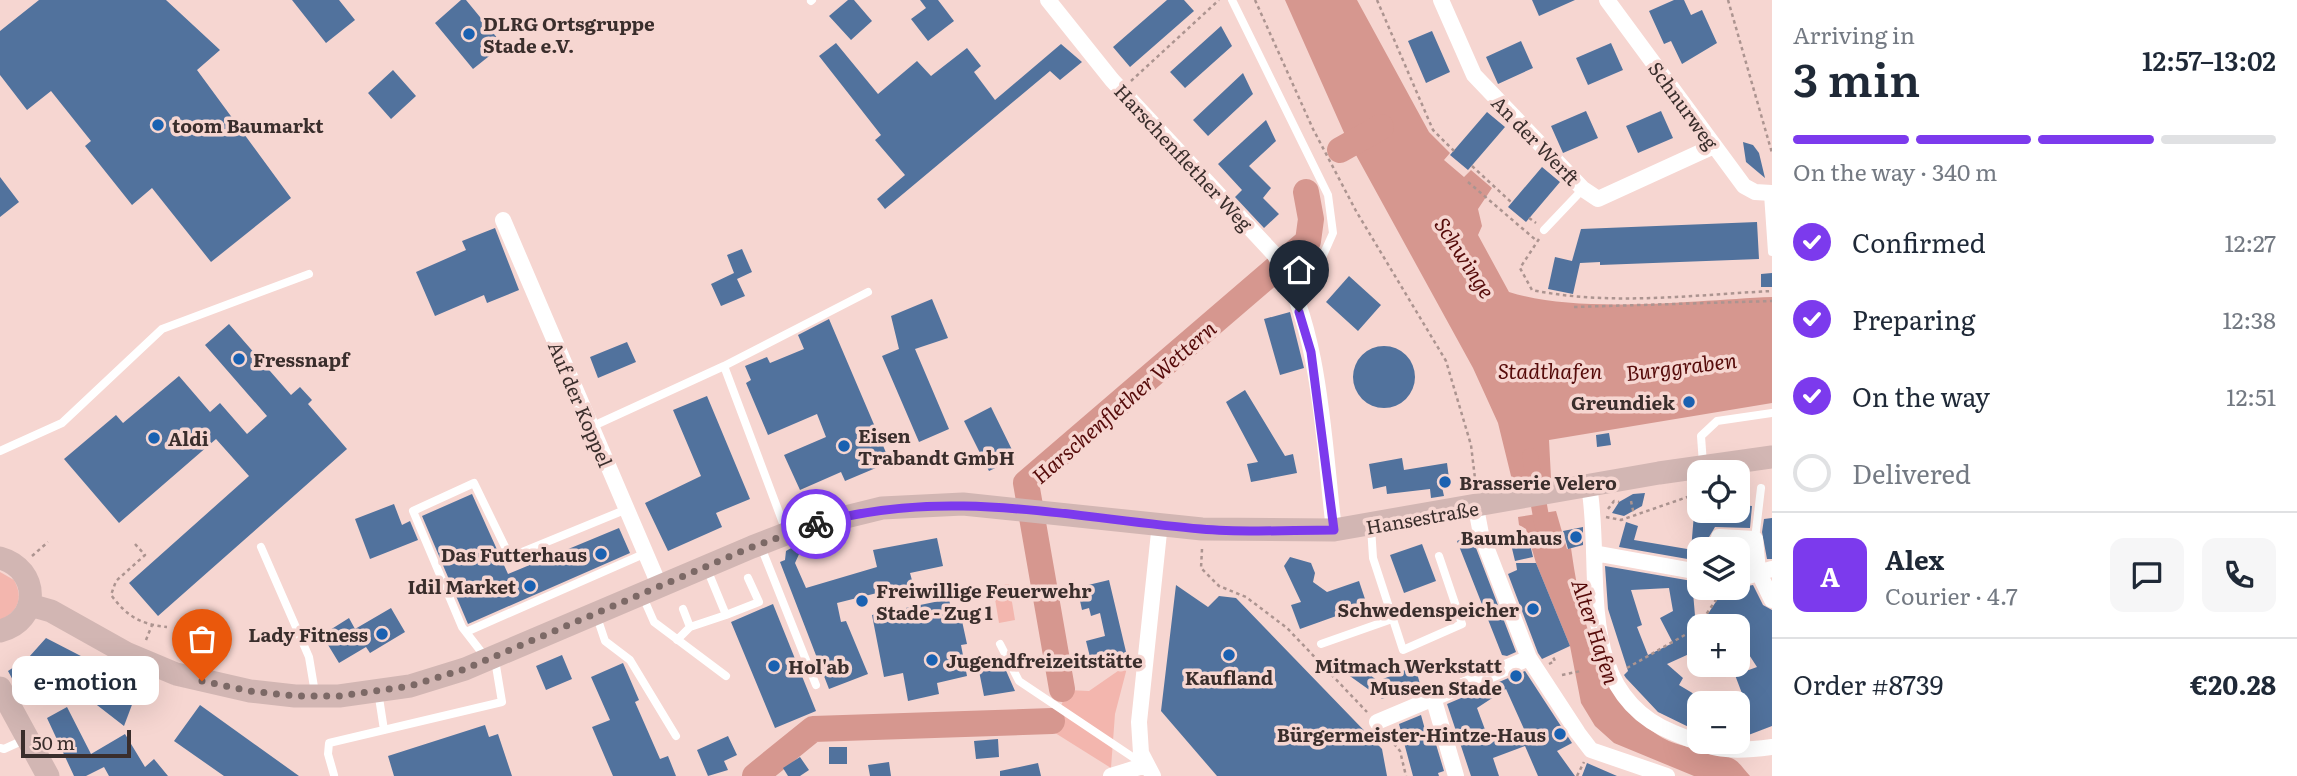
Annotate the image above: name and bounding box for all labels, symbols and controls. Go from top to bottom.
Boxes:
place label: DLRG Ortsgruppe Stade e.V. [483,9,655,59]
text: Arriving in [1793,17,1915,51]
marker: DLRG Ortsgruppe Stade e.V. [461,26,477,42]
text: 12:57–13:02 [2142,40,2276,79]
text: 3 min [1793,43,1920,111]
street label: Schnurweg [1642,55,1726,155]
street label: Harschenflether Weg [1108,77,1260,237]
street label: An der Werft [1486,89,1586,191]
place label: toom Baumarkt [172,111,324,139]
marker: toom Baumarkt [150,117,166,133]
text: On the way · 340 m [1793,154,1997,188]
water label: Schwinge [1428,210,1504,304]
text: Confirmed [1852,222,1986,261]
icon: check [1793,223,1831,261]
text: 12:27 [2224,225,2276,259]
pin [1269,240,1329,312]
icon: home [1280,251,1318,289]
text: Preparing [1852,299,1975,338]
icon: check [1793,300,1831,338]
text: 12:38 [2222,302,2276,336]
water label: Harschenflether Wettern [1024,312,1222,490]
street label: Auf der Koppel [542,337,620,471]
water label: Burggraben [1624,343,1739,387]
place label: Fressnapf [253,345,351,373]
marker: Fressnapf [231,351,247,367]
water label: Stadthafen [1498,354,1603,385]
text: On the way [1852,376,1990,415]
icon: check [1793,377,1831,415]
text: 12:51 [2226,379,2276,413]
place label: Greundiek [1571,388,1675,416]
marker: Greundiek [1681,394,1697,410]
place label: Eisen Trabandt GmbH [858,421,1015,471]
place label: Aldi [168,424,209,452]
marker: Aldi [146,430,162,446]
marker: Eisen Trabandt GmbH [836,438,852,454]
text: Delivered [1852,453,1971,492]
map controls [1687,460,1750,754]
button: locate [1687,460,1750,523]
place label: Brasserie Velero [1459,468,1617,496]
marker: Brasserie Velero [1437,474,1453,490]
courier [781,489,851,559]
street label: Hansestraße [1363,493,1481,541]
icon: bike [797,505,835,543]
place label: Baumhaus [1461,523,1562,551]
marker: Baumhaus [1568,529,1584,545]
button: layers [1687,537,1750,600]
button: chat [2110,538,2184,612]
button: phone [2202,538,2276,612]
text: Alex [1885,539,1944,578]
place label: Das Futterhaus [441,540,587,568]
marker: Das Futterhaus [593,546,609,562]
text: A [1820,556,1840,595]
place label: Idil Market [407,572,517,600]
water label: Alter Hafen [1565,574,1629,688]
place label: Freiwillige Feuerwehr Stade - Zug 1 [876,576,1092,626]
marker: Idil Market [522,578,538,594]
text: Courier · 4.7 [1885,578,2018,612]
marker: Freiwillige Feuerwehr Stade - Zug 1 [854,593,870,609]
place label: Schwedenspeicher [1338,595,1520,623]
marker: Schwedenspeicher [1525,601,1541,617]
pin [172,609,232,681]
button: + [1687,614,1750,677]
icon: bag [183,620,221,658]
place label: Lady Fitness [248,620,368,648]
marker: Lady Fitness [374,626,390,642]
place label: Jugendfreizeitstätte [946,646,1143,674]
marker: Kaufland [1221,647,1237,663]
place label: Mitmach Werkstatt Museen Stade [1314,651,1503,701]
place label: Hol'ab [788,652,849,680]
marker: Jugendfreizeitstätte [924,652,940,668]
callout: e-motion [13,656,160,706]
marker: Hol'ab [766,658,782,674]
text: e-motion [33,663,138,697]
place label: Kaufland [1185,663,1274,691]
text: Order #8739 [1793,664,1943,703]
text: €20.28 [2190,664,2276,703]
marker: Mitmach Werkstatt Museen Stade [1508,668,1524,684]
button: − [1687,691,1750,754]
place label: Bürgermeister-Hintze-Haus [1277,720,1546,748]
marker: Bürgermeister-Hintze-Haus [1552,726,1568,742]
scale bar [21,727,131,759]
text: 50 m [32,728,75,756]

